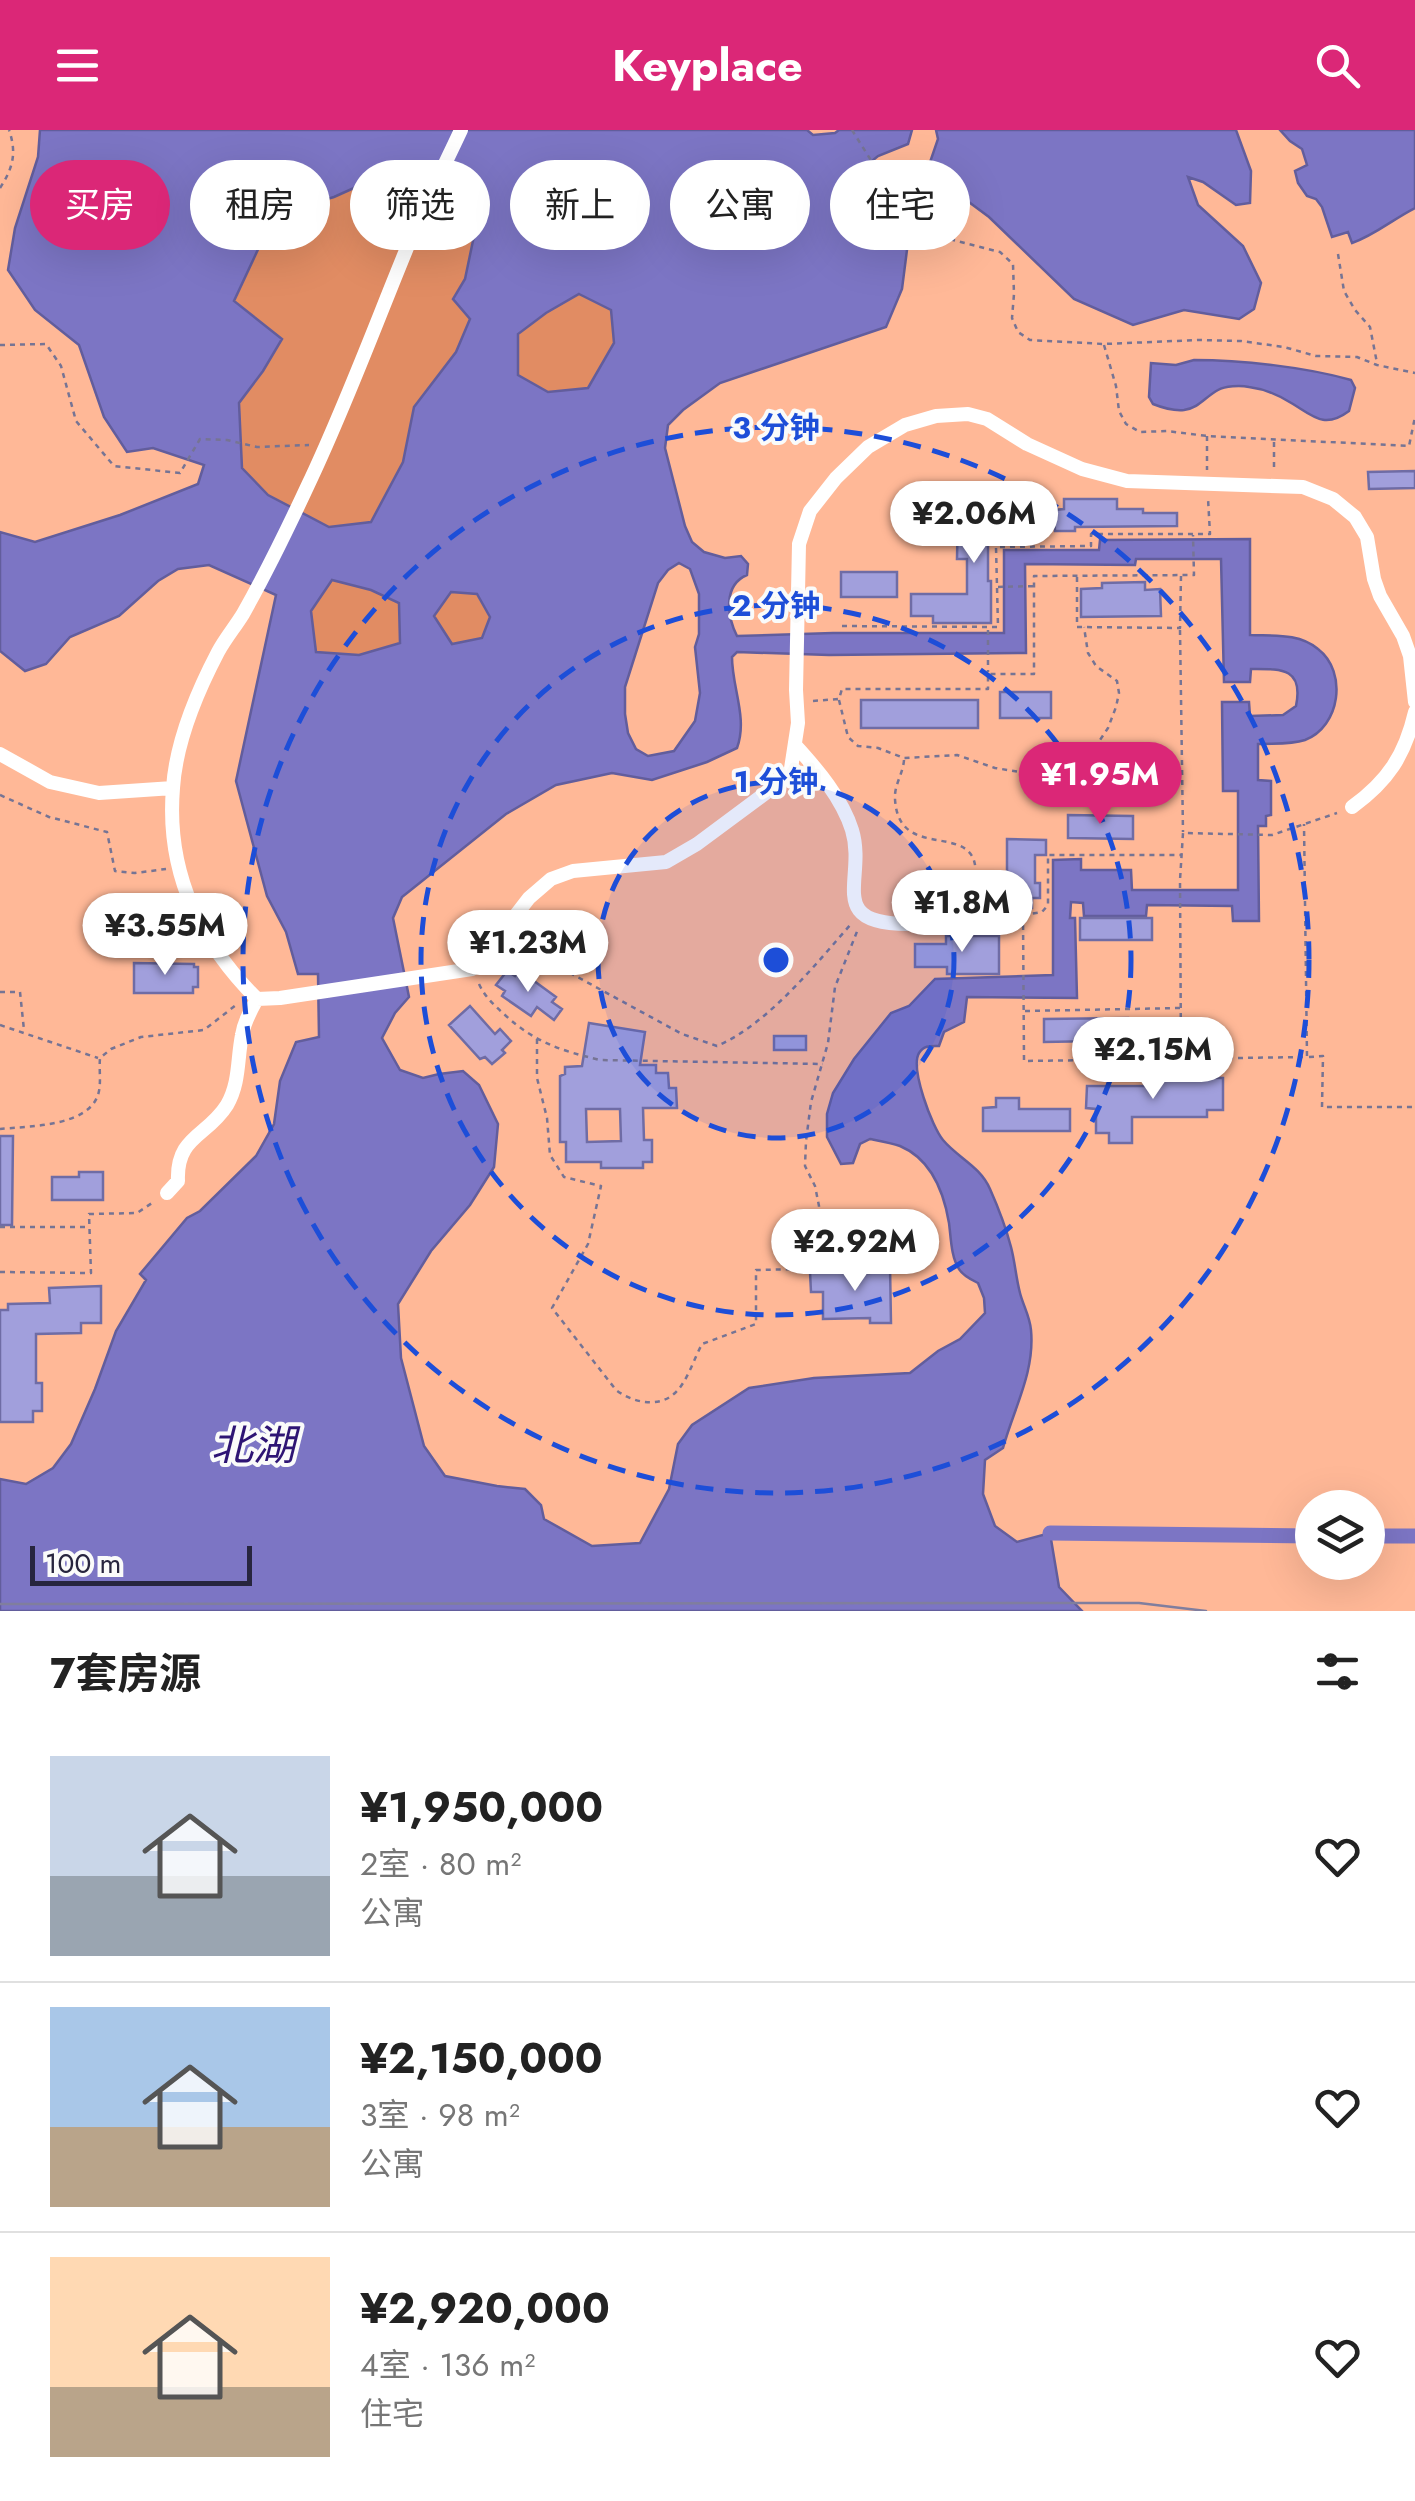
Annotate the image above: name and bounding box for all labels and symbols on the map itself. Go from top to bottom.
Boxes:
text: 3 分钟 [732,406,820,449]
pin: ¥2.06M [893,481,1055,566]
text: 2 分钟 [732,584,820,627]
pin: ¥1.95M [1019,742,1181,827]
text: 1 分钟 [734,760,818,803]
pin: ¥1.8M [892,870,1032,955]
pin: ¥3.55M [84,893,246,978]
pin: ¥1.23M [447,910,609,995]
centre of rings [758,942,794,978]
pin: ¥2.15M [1072,1017,1234,1102]
pin: ¥2.92M [774,1209,936,1294]
water label: 北湖 [211,1415,301,1476]
scale bar [30,1541,252,1586]

